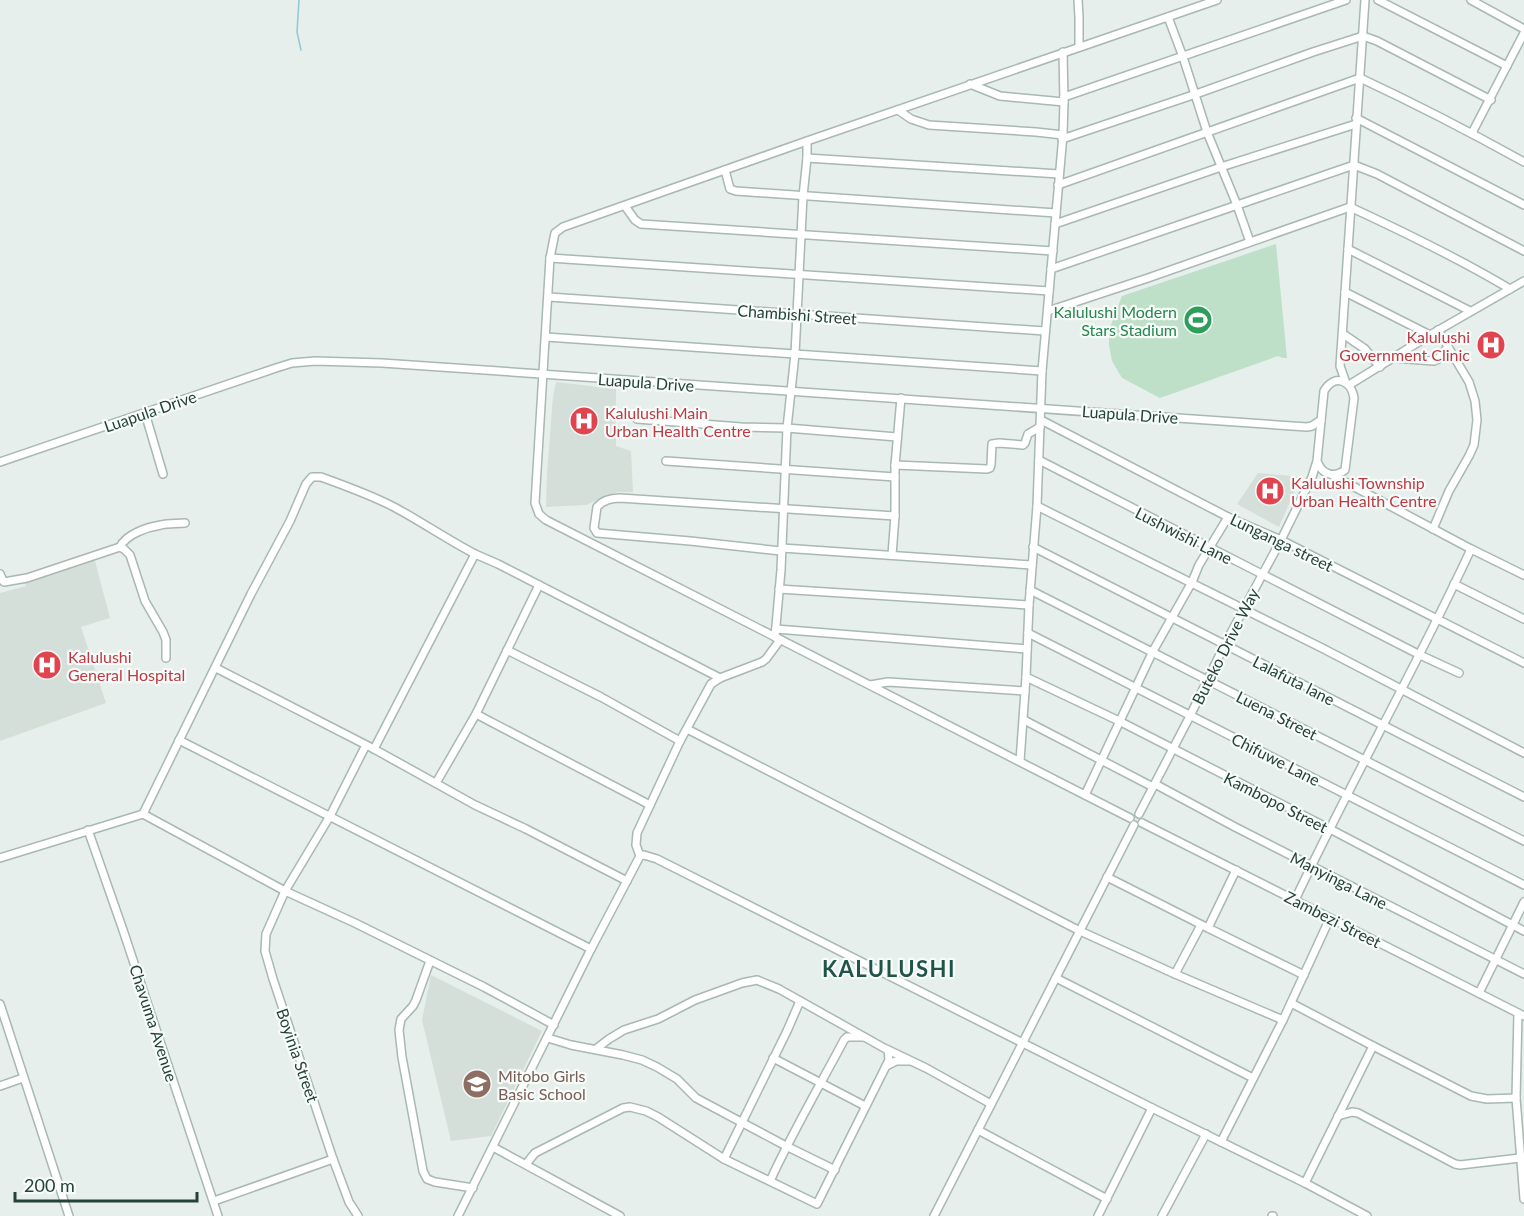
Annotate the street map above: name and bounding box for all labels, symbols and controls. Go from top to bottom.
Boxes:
street label: Chambishi Street [737,300,858,328]
place label: Kalulushi Modern Stars Stadium [1053,302,1177,339]
sports icon: Kalulushi Modern Stars Stadium [1182,304,1214,336]
place label: Kalulushi Government Clinic [1339,327,1470,364]
hospital icon: Kalulushi Government Clinic [1475,329,1507,361]
street label: Luapula Drive [597,369,695,395]
street label: Luapula Drive [101,386,199,436]
street label: Luapula Drive [1081,401,1179,427]
place label: Kalulushi Main Urban Health Centre [605,403,751,440]
hospital icon: Kalulushi Main Urban Health Centre [568,405,600,437]
place label: Kalulushi Township Urban Health Centre [1291,473,1437,510]
hospital icon: Kalulushi Township Urban Health Centre [1254,475,1286,507]
street label: Lushwishi Lane [1132,502,1236,568]
street label: Lunganga street [1228,509,1337,575]
street label: Buteko Drive Way [1188,584,1263,707]
place label: Kalulushi General Hospital [68,647,185,684]
hospital icon: Kalulushi General Hospital [31,649,63,681]
street label: Lalafuta lane [1250,651,1338,709]
street label: Luena Street [1233,687,1321,744]
street label: Chifuwe Lane [1229,729,1323,789]
street label: Kambopo Street [1221,768,1331,836]
street label: Manyinga Lane [1287,847,1391,913]
street label: Zambezi Street [1282,887,1384,952]
district label: KALULUSHI [822,955,956,982]
street label: Chavuma Avenue [126,962,182,1084]
street label: Boyinia Street [273,1006,323,1105]
place label: Mitobo Girls Basic School [498,1066,586,1103]
school or university icon: Mitobo Girls Basic School [461,1068,493,1100]
scale bar [15,1165,196,1203]
text: 200 m [24,1174,75,1196]

